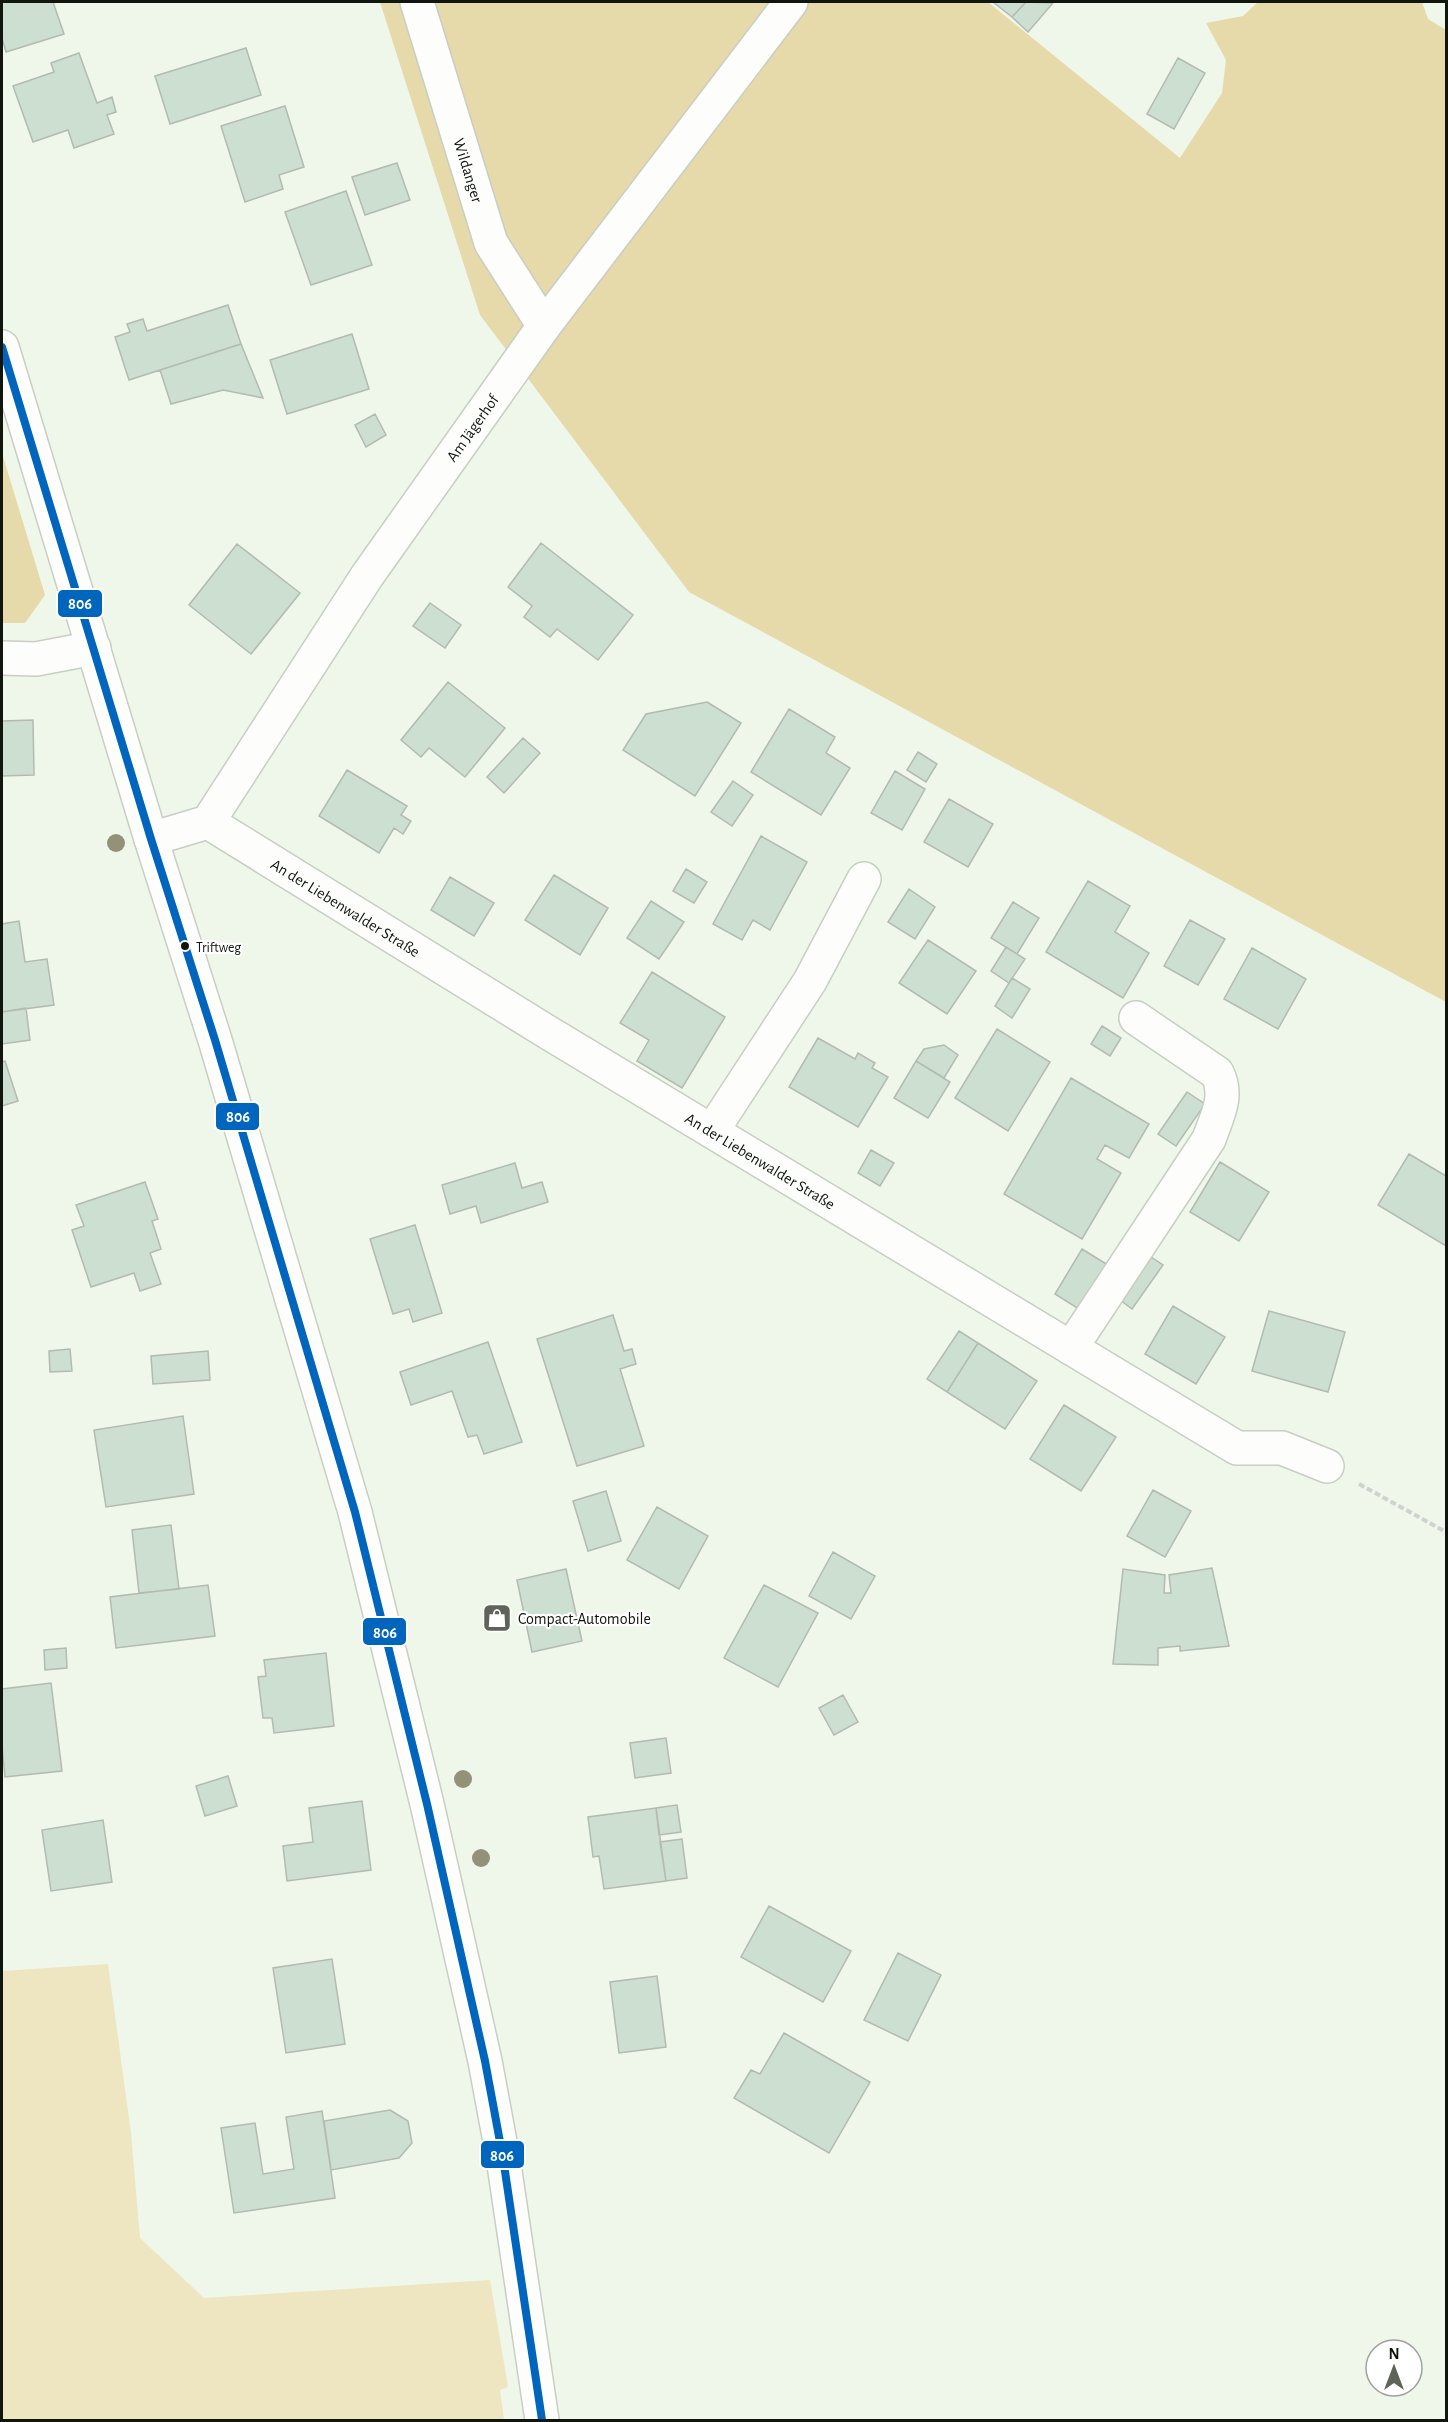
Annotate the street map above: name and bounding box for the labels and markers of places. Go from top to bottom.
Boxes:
marker: Triftweg [179,940,191,952]
place label: Triftweg [196,941,241,955]
shop icon: Compact-Automobile [481,1602,513,1634]
place label: Compact-Automobile [518,1611,651,1627]

